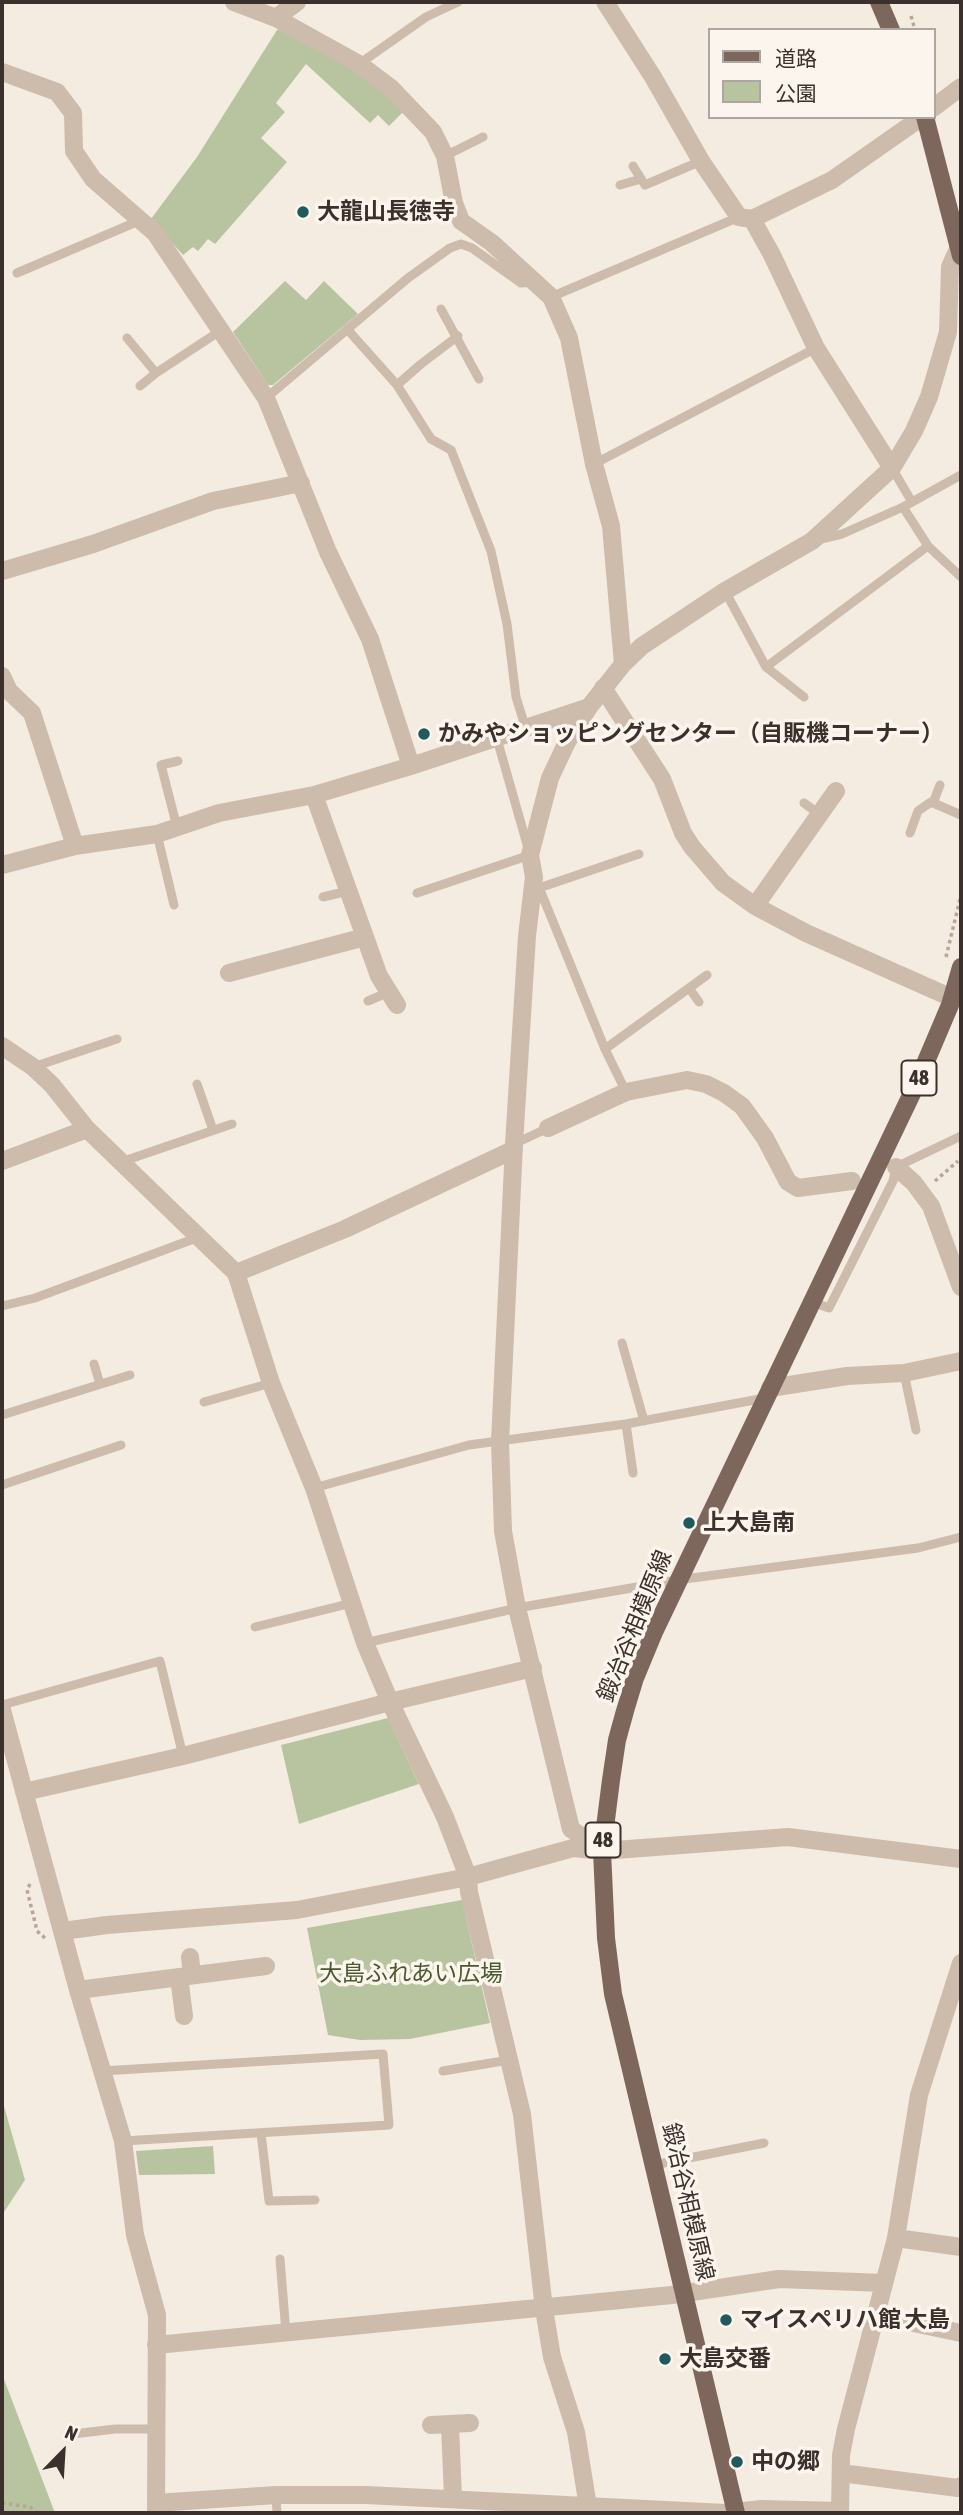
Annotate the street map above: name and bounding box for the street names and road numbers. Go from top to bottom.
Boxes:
road number: 48 [902,1060,936,1096]
street label: 鍛冶谷相模原線 [592,1546,678,1706]
road number: 48 [586,1822,620,1857]
street label: 鍛冶谷相模原線 [656,2120,720,2284]

